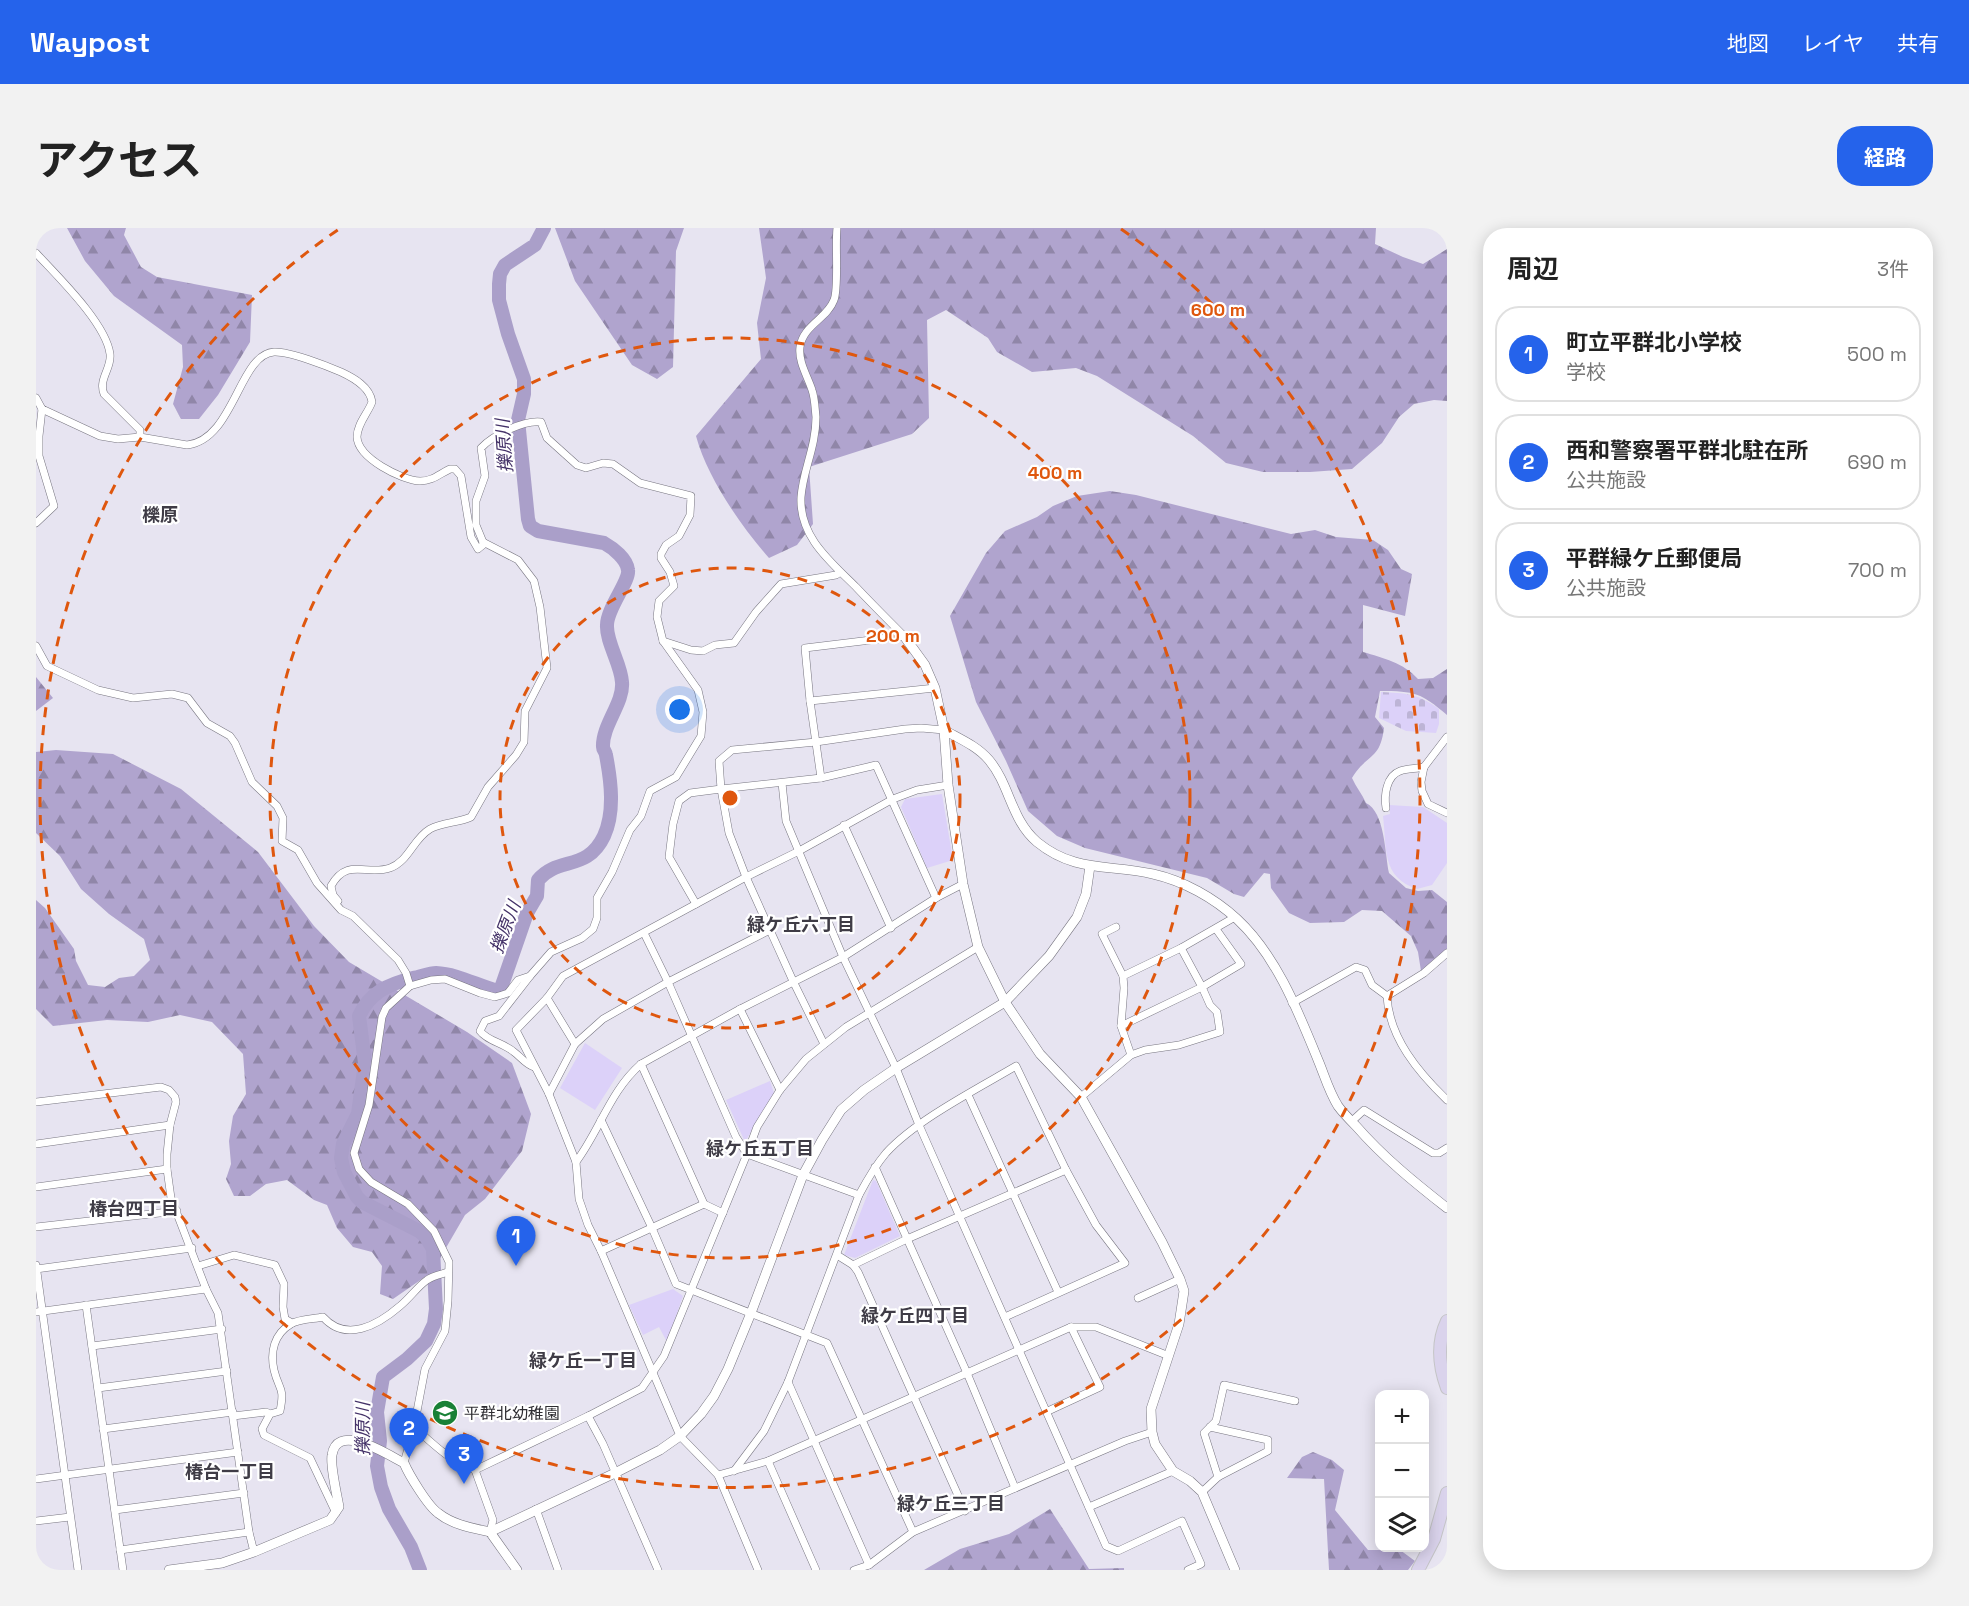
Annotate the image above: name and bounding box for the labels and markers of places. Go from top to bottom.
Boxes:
centre of rings [720,788,740,808]
pin: 1 [496,1216,536,1266]
school or university icon: 平群北幼稚園 [430,1398,460,1428]
place label: 平群北幼稚園 [464,1403,560,1424]
pin: 2 [390,1408,428,1458]
pin: 3 [444,1434,484,1484]

